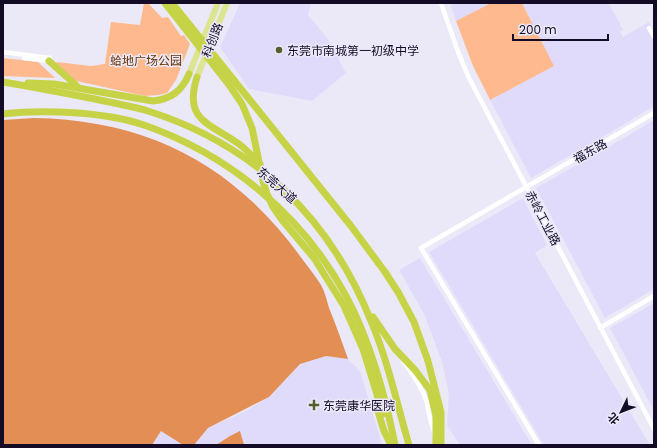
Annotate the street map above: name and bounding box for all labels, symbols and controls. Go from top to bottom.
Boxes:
scale bar [513,16,608,42]
street label: 科创路 [197,20,227,60]
text: 200 m [519,21,557,38]
place label: 东莞市南城第一初级中学 [287,42,419,59]
marker: 东莞市南城第一初级中学 [274,45,284,55]
park label: 蛤地广场公园 [110,52,182,69]
street label: 福东路 [570,135,610,167]
street label: 东莞大道 [253,163,301,207]
street label: 赤岭工业路 [521,188,565,248]
north arrow [601,392,641,432]
place label: 东莞康华医院 [323,397,395,414]
marker: 东莞康华医院 [308,399,320,411]
text: 北 [604,409,623,428]

